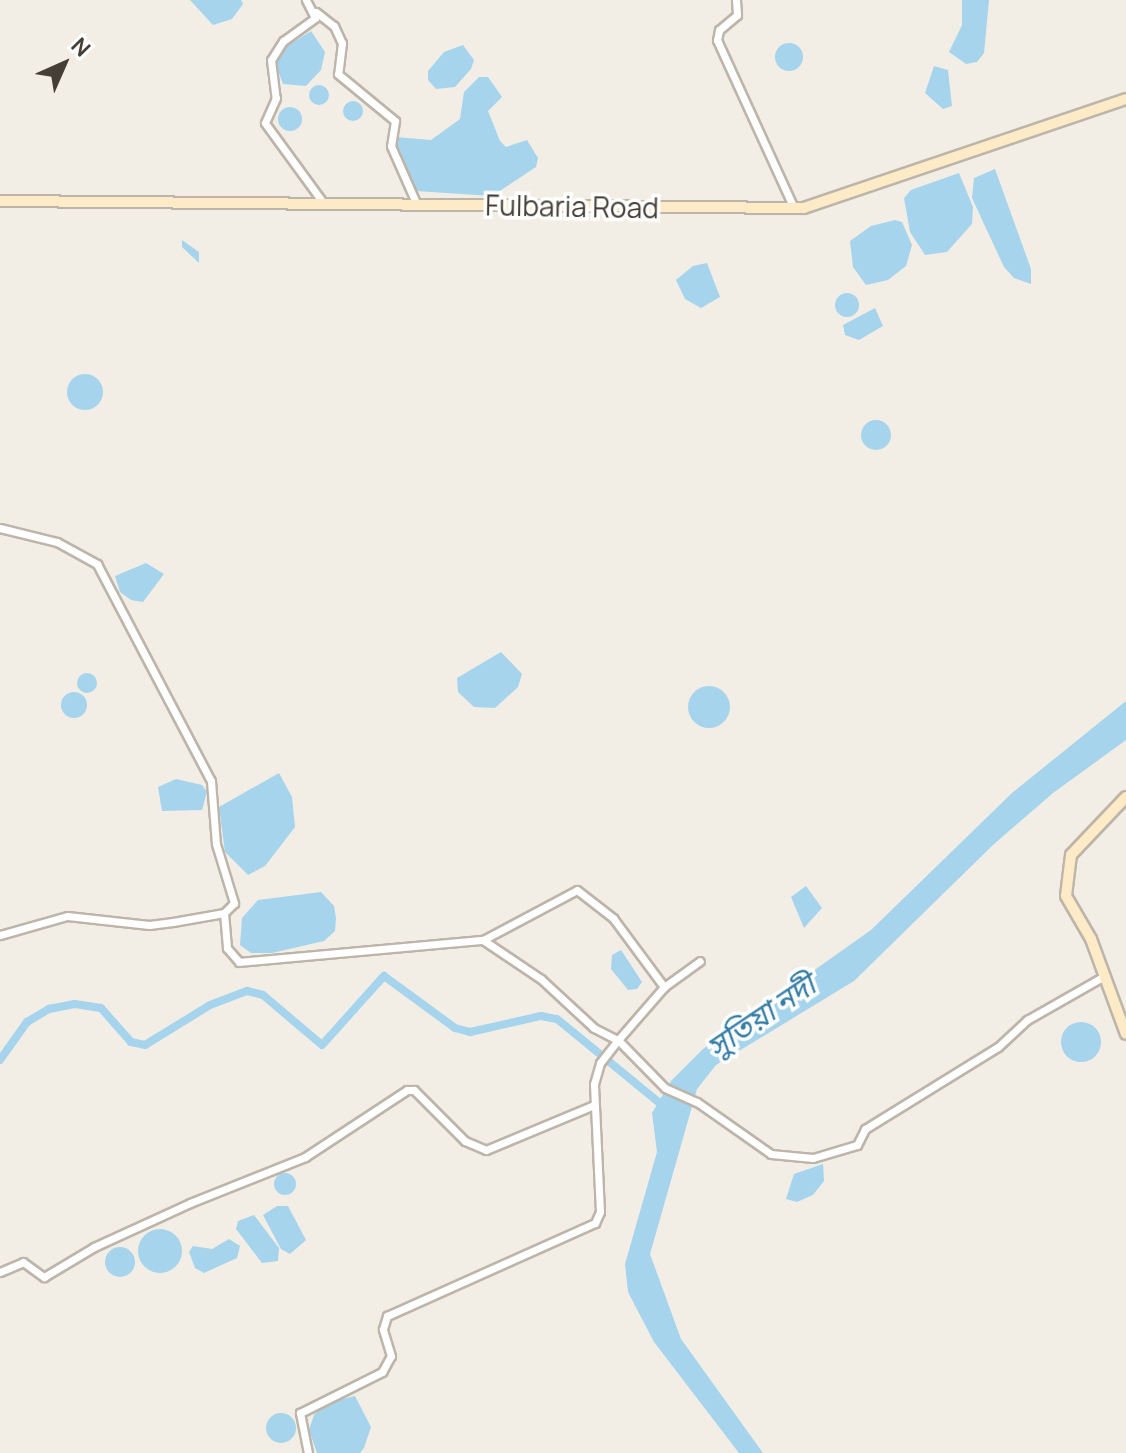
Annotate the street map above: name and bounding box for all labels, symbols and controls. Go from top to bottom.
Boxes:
north arrow [24,24,104,104]
text: N [65,31,97,63]
street label: Fulbaria Road [485,188,659,224]
water label: সুতিয়া নদী [700,967,822,1065]

